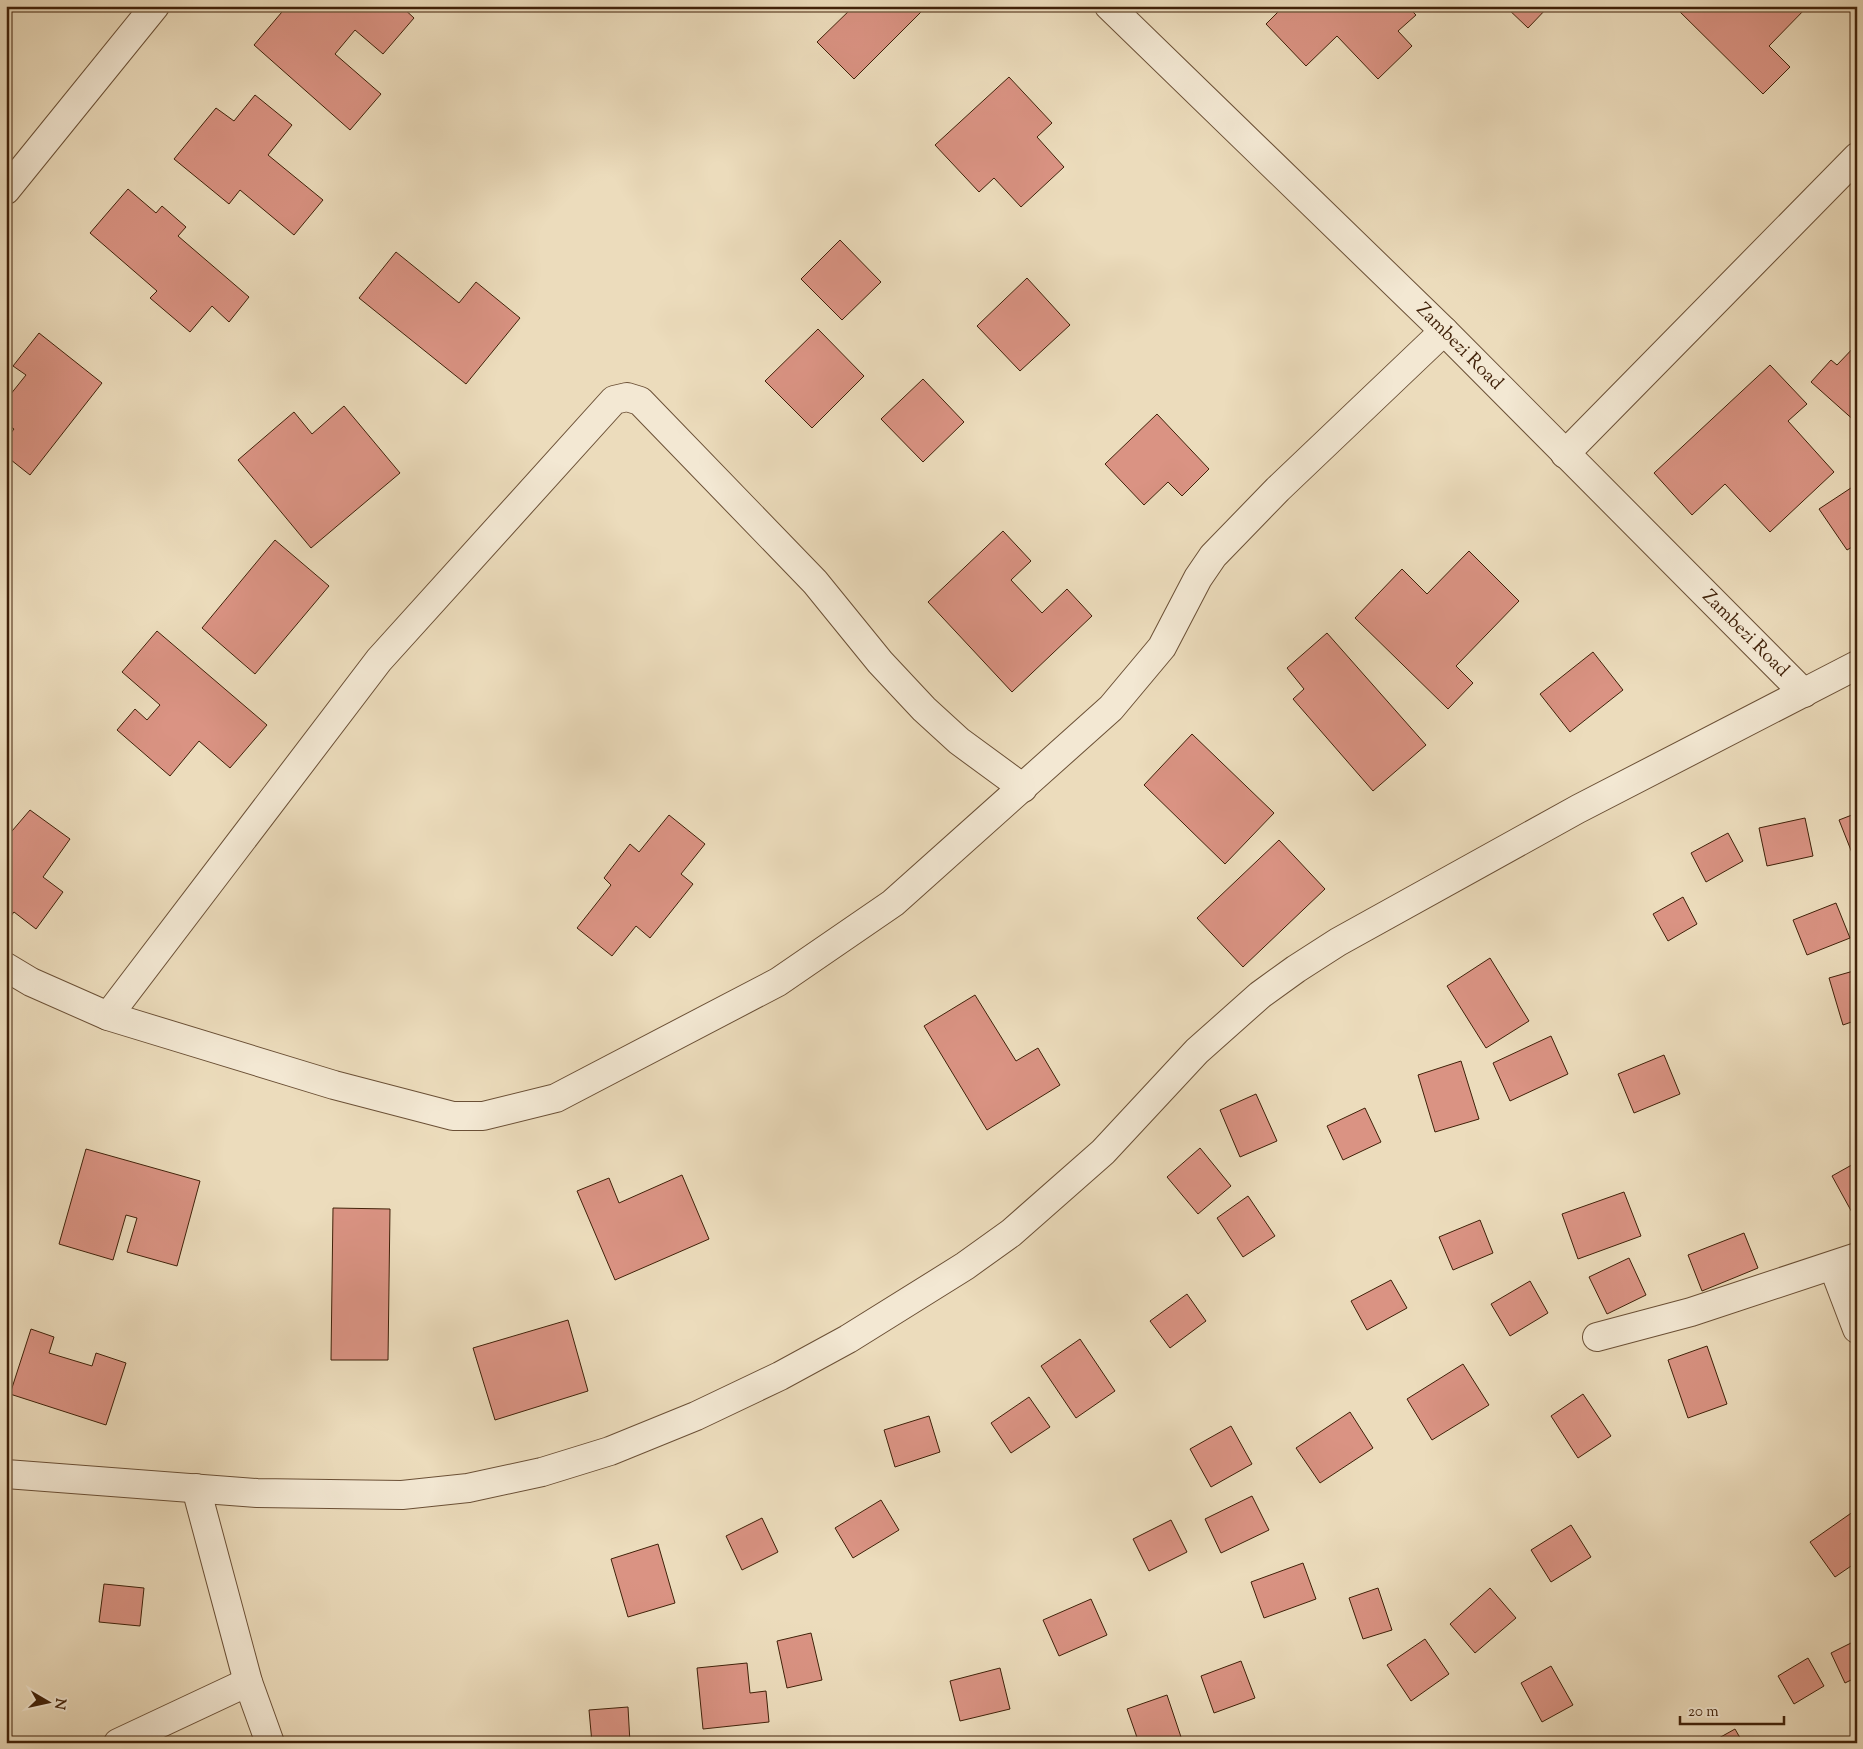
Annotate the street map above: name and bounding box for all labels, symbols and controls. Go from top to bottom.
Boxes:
street label: Zambezi Road [1409,297,1509,397]
street label: Zambezi Road [1695,584,1795,684]
north arrow [22,1676,72,1726]
scale bar [1680,1694,1784,1726]
text: N [48,1697,70,1711]
text: 20 m [1688,1702,1719,1723]

